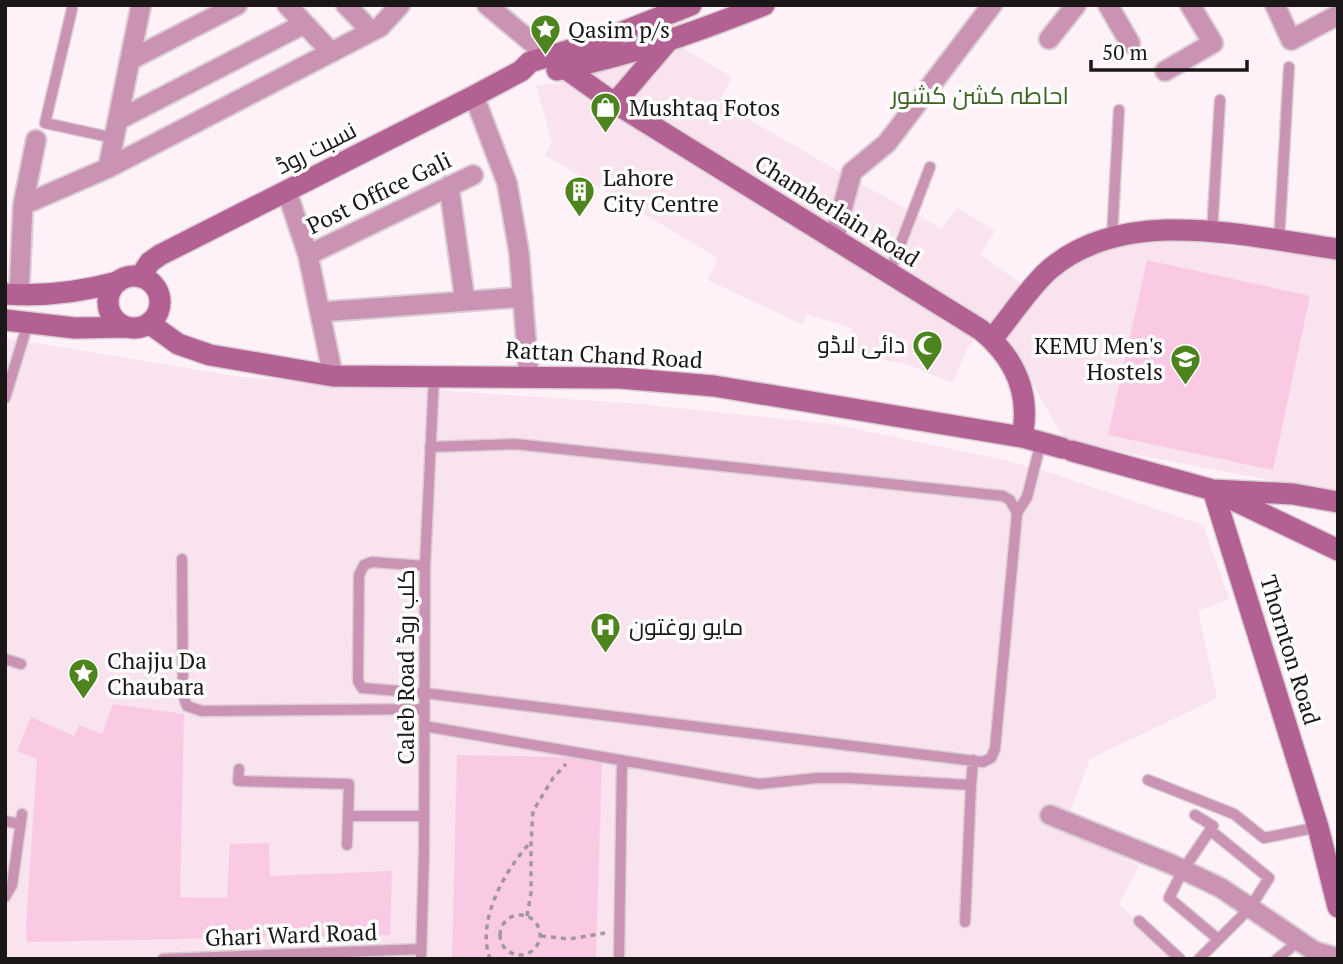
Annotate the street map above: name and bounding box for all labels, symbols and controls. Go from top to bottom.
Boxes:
place icon: Qasim p/s [528,13,562,57]
place label: Qasim p/s [568,14,670,45]
scale bar [1091,28,1247,72]
text: 50 m [1102,38,1148,66]
district label: احاطہ کشن کشور [889,79,1069,111]
shop icon: Mushtaq Fotos [589,91,623,135]
place label: Mushtaq Fotos [629,92,780,123]
street label: نسبت روڈ [270,114,361,181]
street label: Post Office Gali [301,144,456,241]
street label: Chamberlain Road [749,147,926,274]
place label: Lahore City Centre [603,162,719,219]
building icon: Lahore City Centre [563,174,597,218]
mosque icon: دائی لاڈو [911,328,945,372]
place label: دائی لاڈو [817,329,905,360]
place label: KEMU Men's Hostels [1034,330,1163,387]
street label: Rattan Chand Road [505,334,704,375]
school or university icon: KEMU Men's Hostels [1169,342,1203,386]
street label: Caleb Road کلب روڈ [390,569,421,765]
street label: Thornton Road [1253,571,1328,729]
hospital icon: مایو روغتون [589,610,623,654]
place label: مایو روغتون [629,611,743,642]
place label: Chajju Da Chaubara [107,645,207,702]
place icon: Chajju Da Chaubara [67,657,101,701]
street label: Ghari Ward Road [204,916,378,953]

